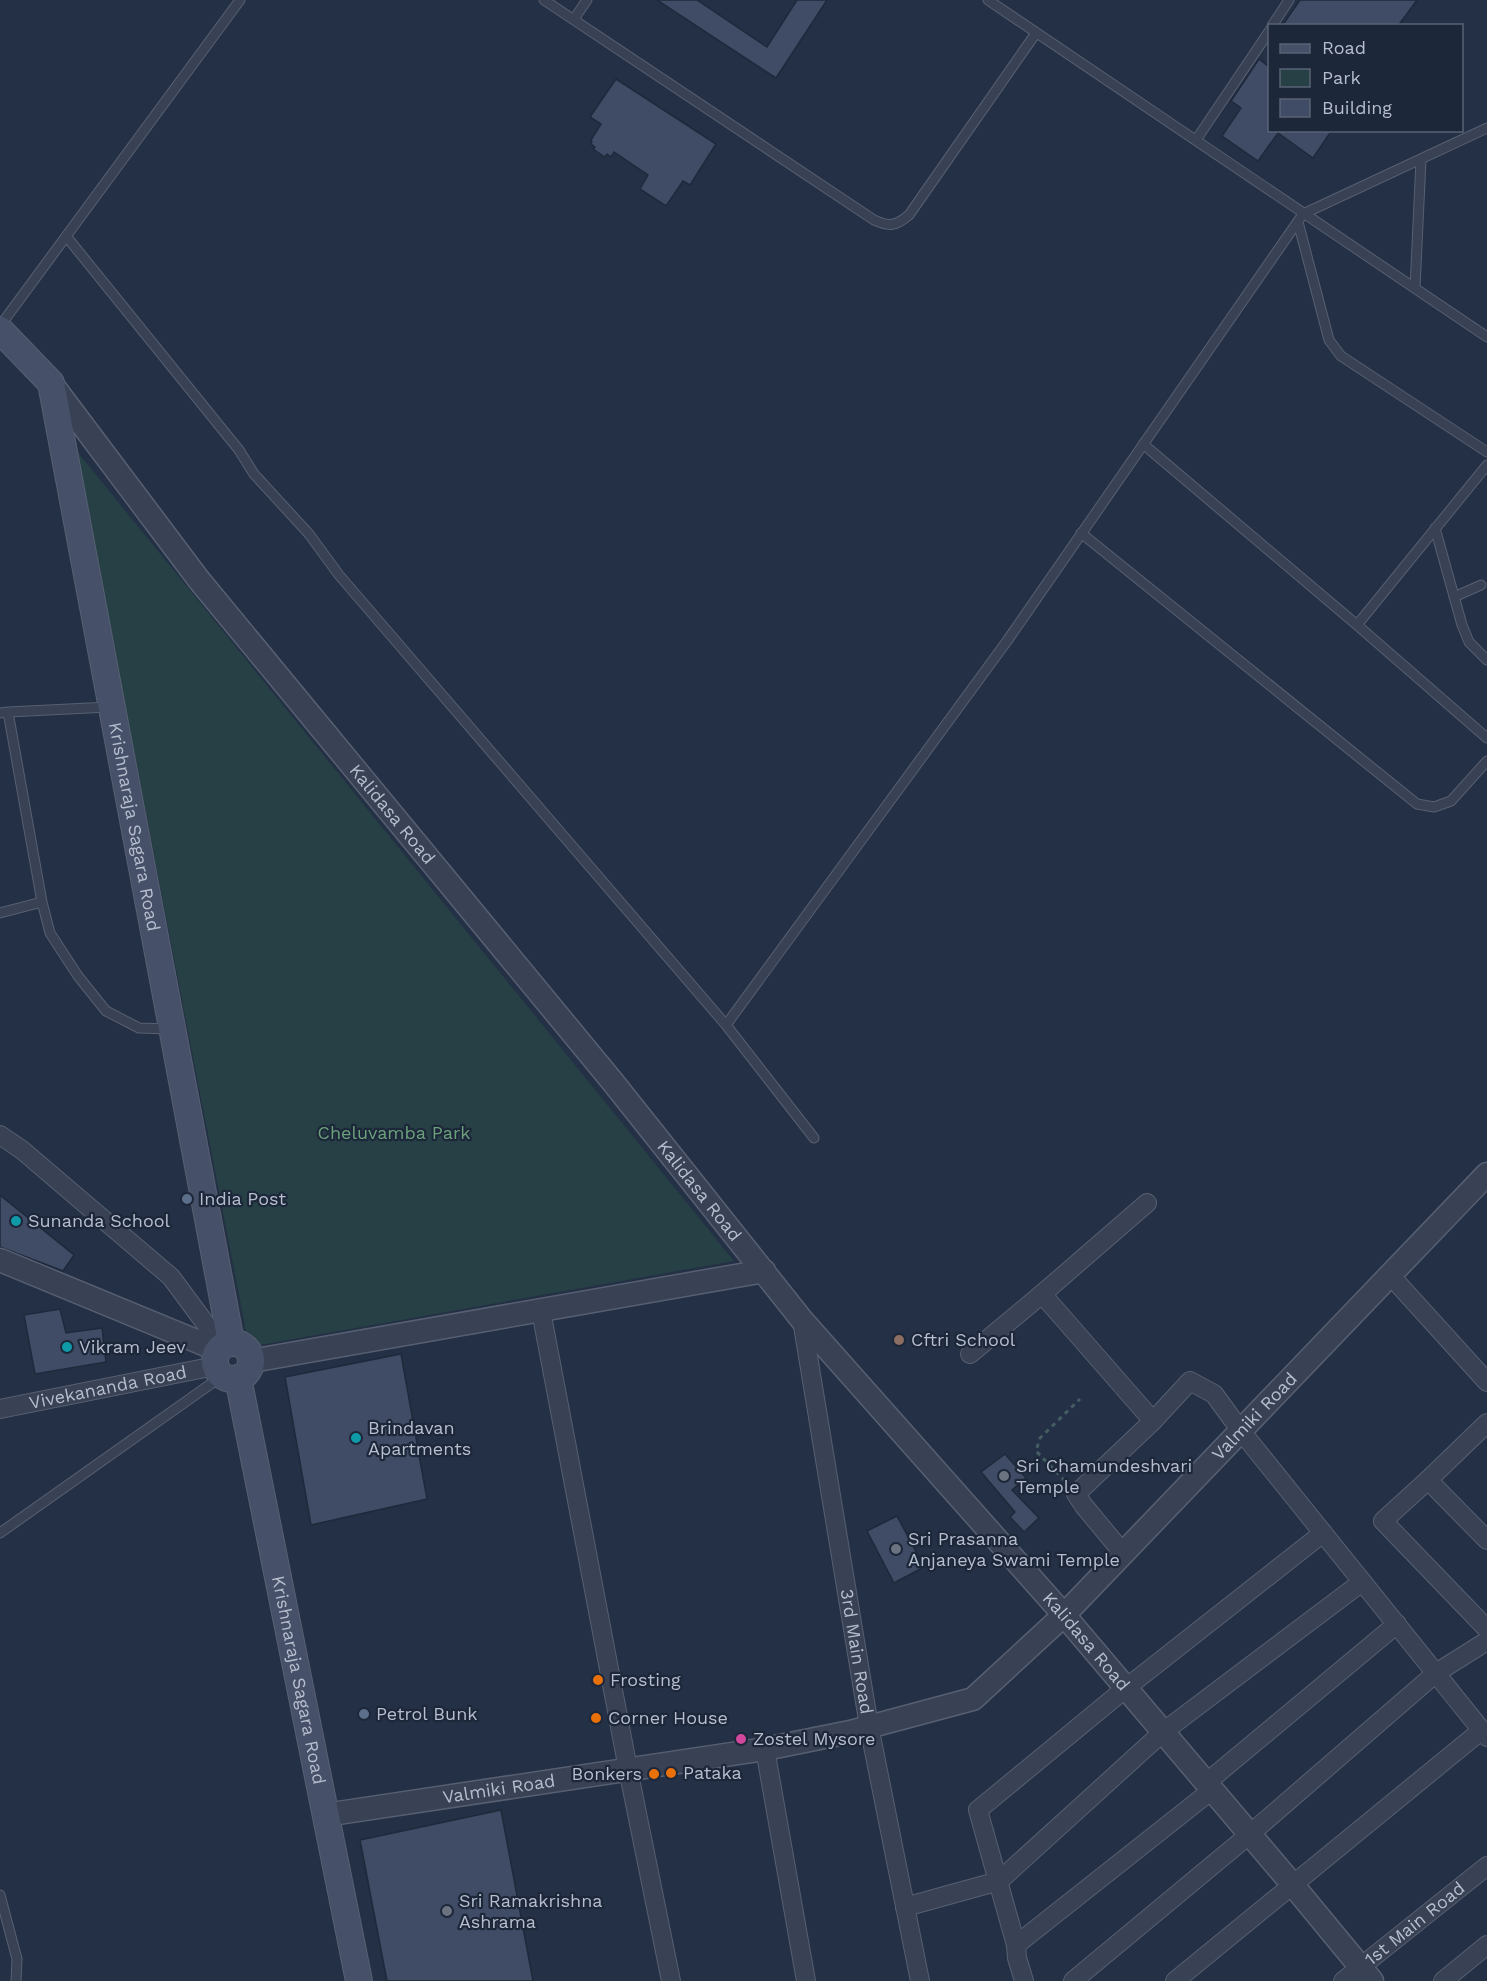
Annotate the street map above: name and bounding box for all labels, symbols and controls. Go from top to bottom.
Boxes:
legend [1268,24,1463,132]
text: Road [1322,37,1366,58]
text: Park [1322,67,1361,88]
text: Building [1322,97,1392,118]
street label: Krishnaraja Sagara Road [105,720,165,933]
street label: Kalidasa Road [345,760,440,868]
park label: Cheluvamba Park [318,1122,470,1143]
street label: Kalidasa Road [653,1136,746,1245]
place label: India Post [199,1188,286,1209]
marker: India Post [180,1192,194,1206]
place label: Sunanda School [28,1210,171,1231]
marker: Sunanda School [9,1214,23,1228]
place label: Cftri School [911,1329,1016,1350]
marker: Cftri School [892,1333,906,1347]
place label: Vikram Jeev [79,1336,186,1357]
marker: Vikram Jeev [60,1340,74,1354]
street label: Vivekananda Road [27,1361,188,1413]
street label: Valmiki Road [1207,1368,1301,1464]
place label: Brindavan Apartments [368,1417,471,1459]
marker: Brindavan Apartments [349,1431,363,1445]
place label: Sri Chamundeshvari Temple [1016,1455,1192,1497]
marker: Sri Chamundeshvari Temple [997,1469,1011,1483]
place label: Sri Prasanna Anjaneya Swami Temple [908,1528,1120,1570]
marker: Sri Prasanna Anjaneya Swami Temple [889,1542,903,1556]
street label: Krishnaraja Sagara Road [268,1574,330,1786]
street label: 3rd Main Road [837,1587,878,1716]
street label: Kalidasa Road [1039,1587,1134,1695]
place label: Frosting [610,1669,681,1690]
marker: Frosting [591,1673,605,1687]
place label: Petrol Bunk [376,1703,478,1724]
marker: Petrol Bunk [357,1707,371,1721]
place label: Corner House [608,1707,728,1728]
marker: Corner House [589,1711,603,1725]
place label: Zostel Mysore [753,1728,875,1749]
marker: Zostel Mysore [734,1732,748,1746]
place label: Pataka [683,1762,742,1783]
place label: Bonkers [572,1763,642,1784]
marker: Pataka [664,1766,678,1780]
marker: Bonkers [647,1767,661,1781]
street label: Valmiki Road [441,1770,557,1807]
street label: 1st Main Road [1360,1877,1469,1969]
place label: Sri Ramakrishna Ashrama [459,1890,603,1932]
marker: Sri Ramakrishna Ashrama [440,1904,454,1918]

